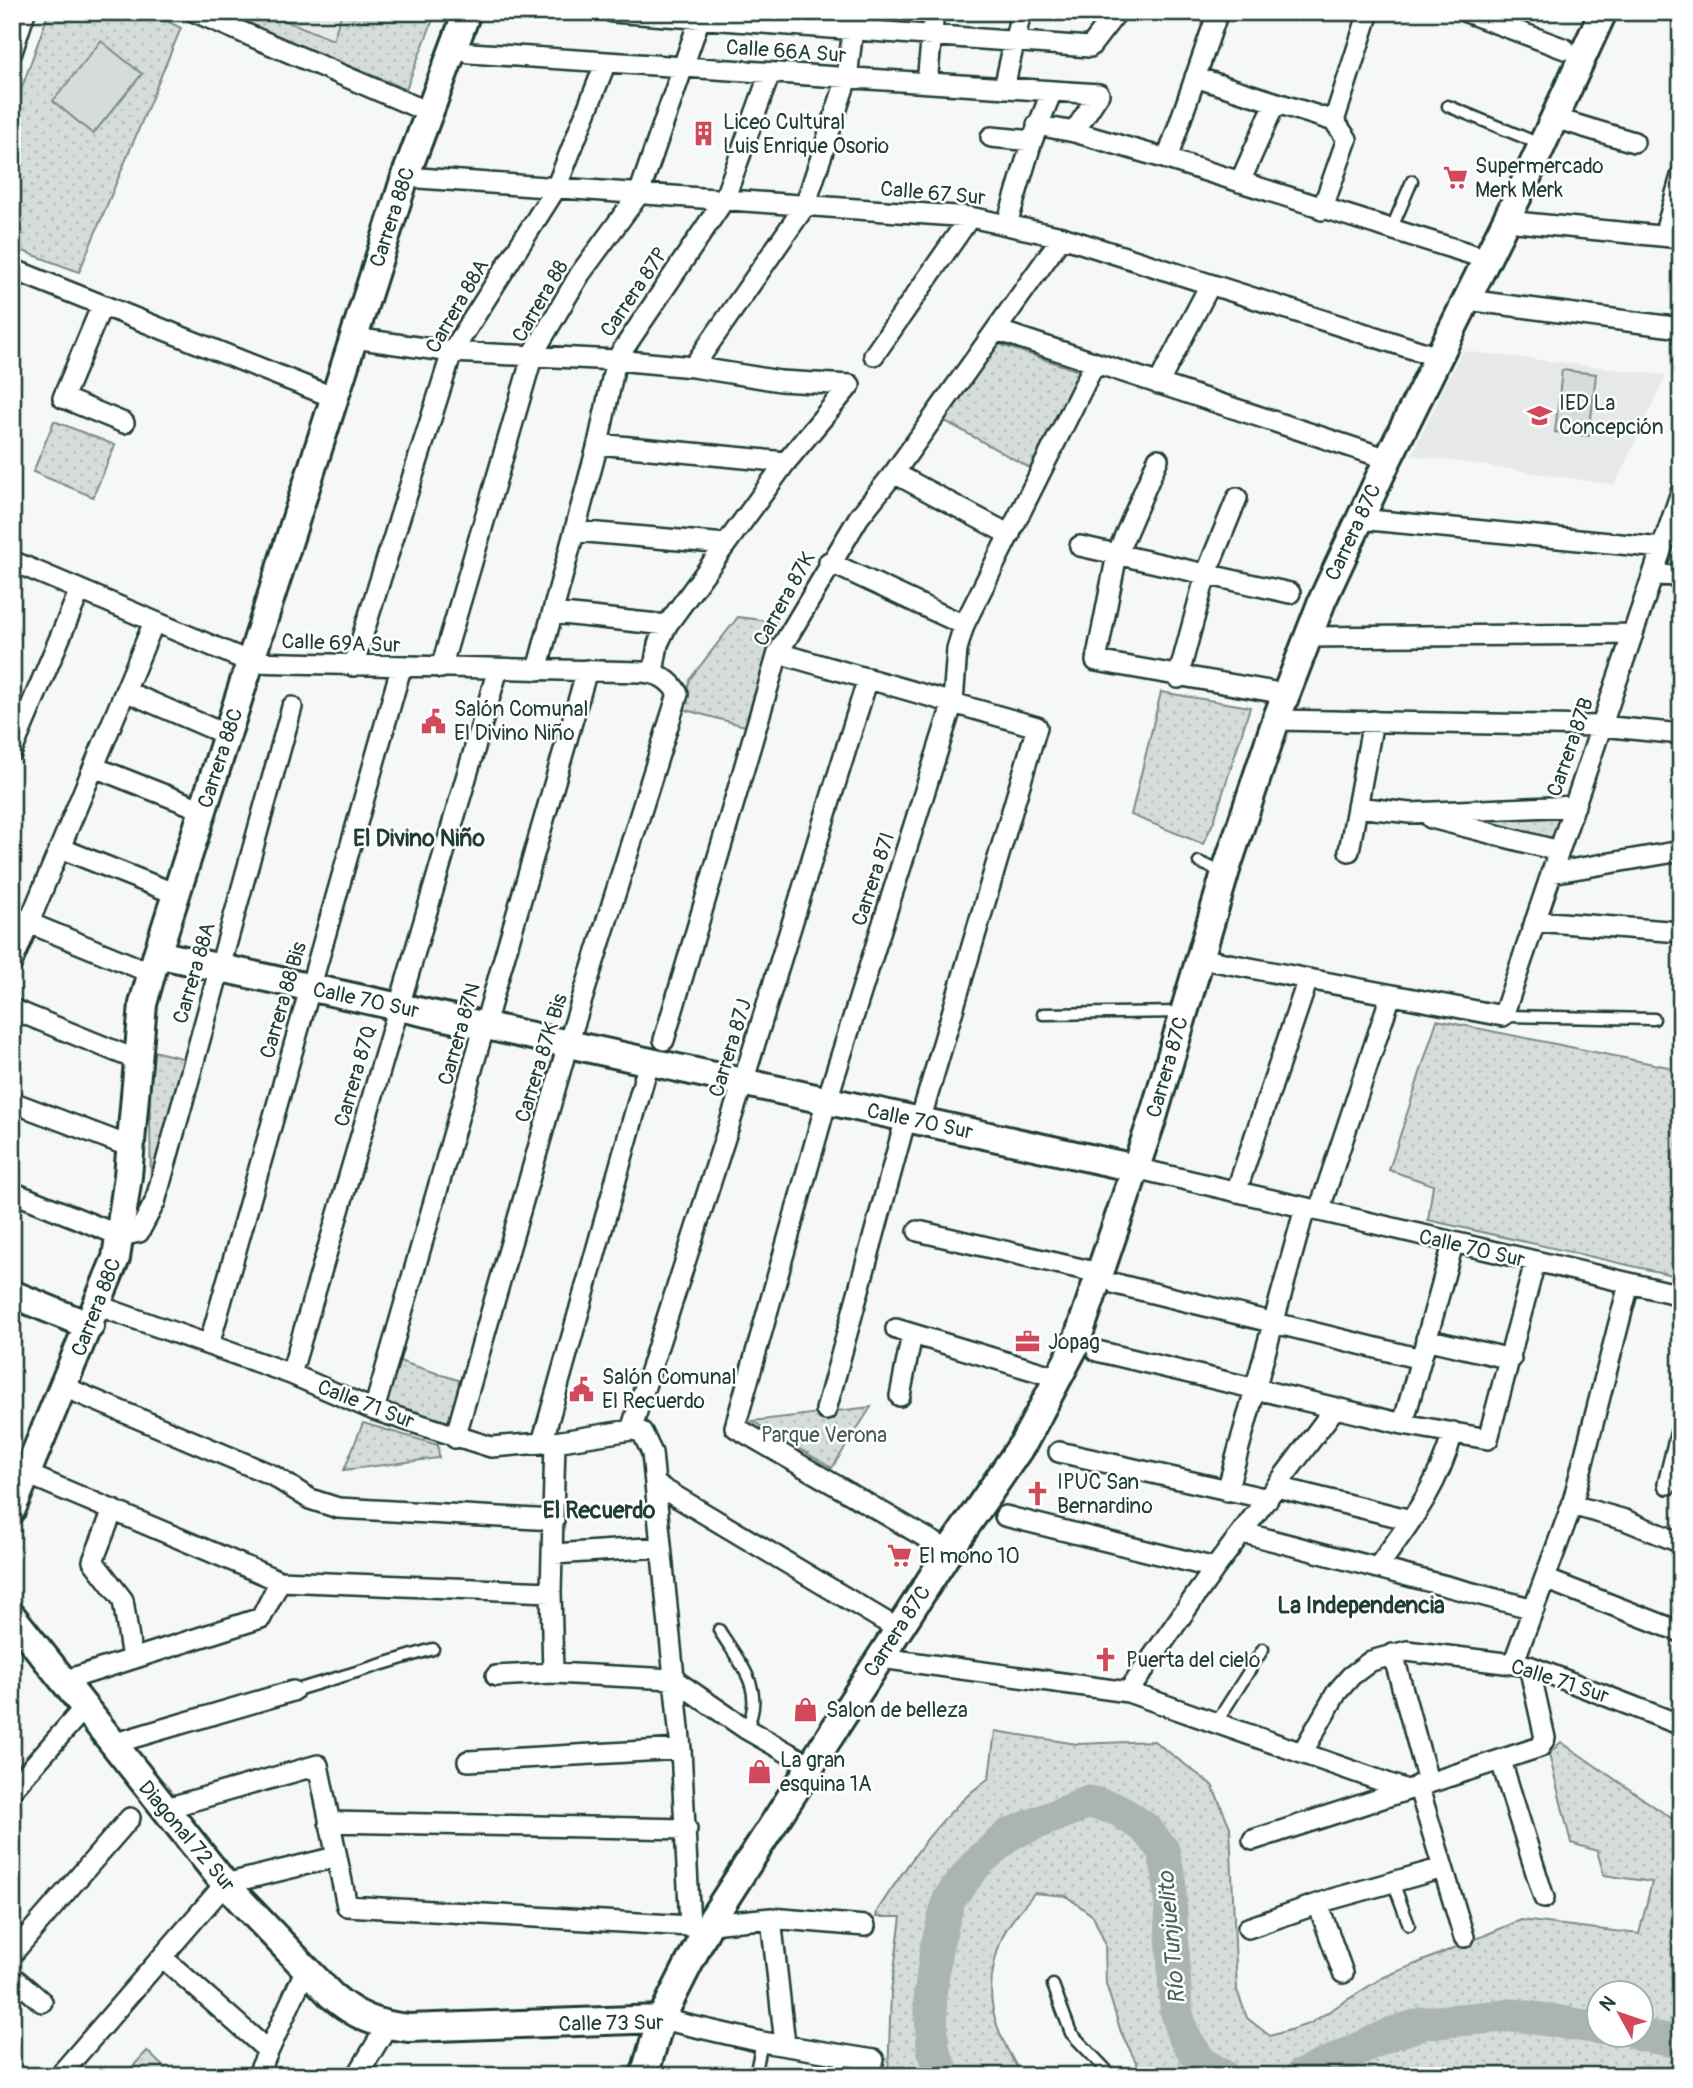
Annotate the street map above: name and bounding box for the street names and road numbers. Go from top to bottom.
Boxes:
street label: Calle 66A Sur [725,34,848,69]
street label: Carrera 88C [364,164,421,271]
street label: Calle 67 Sur [879,175,987,212]
street label: Carrera 87P [594,242,674,342]
street label: Carrera 88A [420,254,495,358]
street label: Carrera 88 [506,255,575,347]
street label: Carrera 87C [1319,479,1388,585]
street label: Carrera 87K [747,547,822,651]
street label: Calle 69A Sur [281,628,401,659]
street label: Carrera 87B [1541,694,1600,800]
street label: Carrera 88C [192,705,249,812]
street label: Carrera 87I [846,829,901,929]
street label: Carrera 88A [167,919,222,1027]
street label: Carrera 88 Bis [254,938,313,1062]
street label: Calle 70 Sur [310,976,422,1025]
street label: Carrera 87N [432,980,487,1088]
street label: Carrera 87K Bis [509,990,574,1126]
street label: Carrera 87J [703,996,758,1100]
street label: Carrera 87C [1140,1013,1195,1121]
street label: Carrera 87Q [328,1022,383,1130]
street label: Calle 70 Sur [864,1097,976,1146]
street label: Calle 70 Sur [1416,1223,1528,1274]
street label: Carrera 88C [65,1254,128,1360]
street label: Calle 71 Sur [313,1374,419,1435]
street label: Carrera 87C [858,1580,937,1682]
street label: Calle 71 Sur [1507,1653,1613,1710]
street label: Diagonal 72 Sur [132,1775,241,1898]
street label: Calle 73 Sur [558,2009,664,2038]

